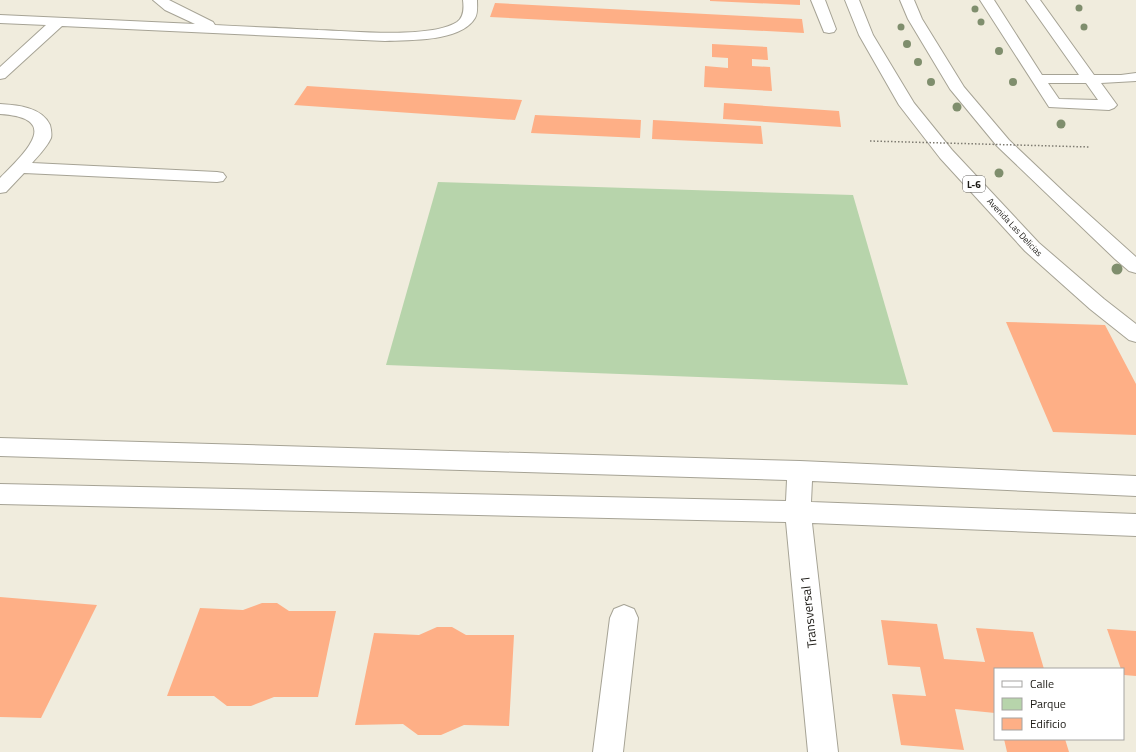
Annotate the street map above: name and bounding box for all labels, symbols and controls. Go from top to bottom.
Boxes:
road number: L-6 [963,176,985,192]
street label: Avenida Las Delicias [984,195,1046,259]
street label: Transversal 1 [794,575,822,649]
legend [994,668,1124,740]
text: Calle [1030,674,1054,693]
text: Parque [1030,694,1066,713]
text: Edificio [1030,714,1066,733]

